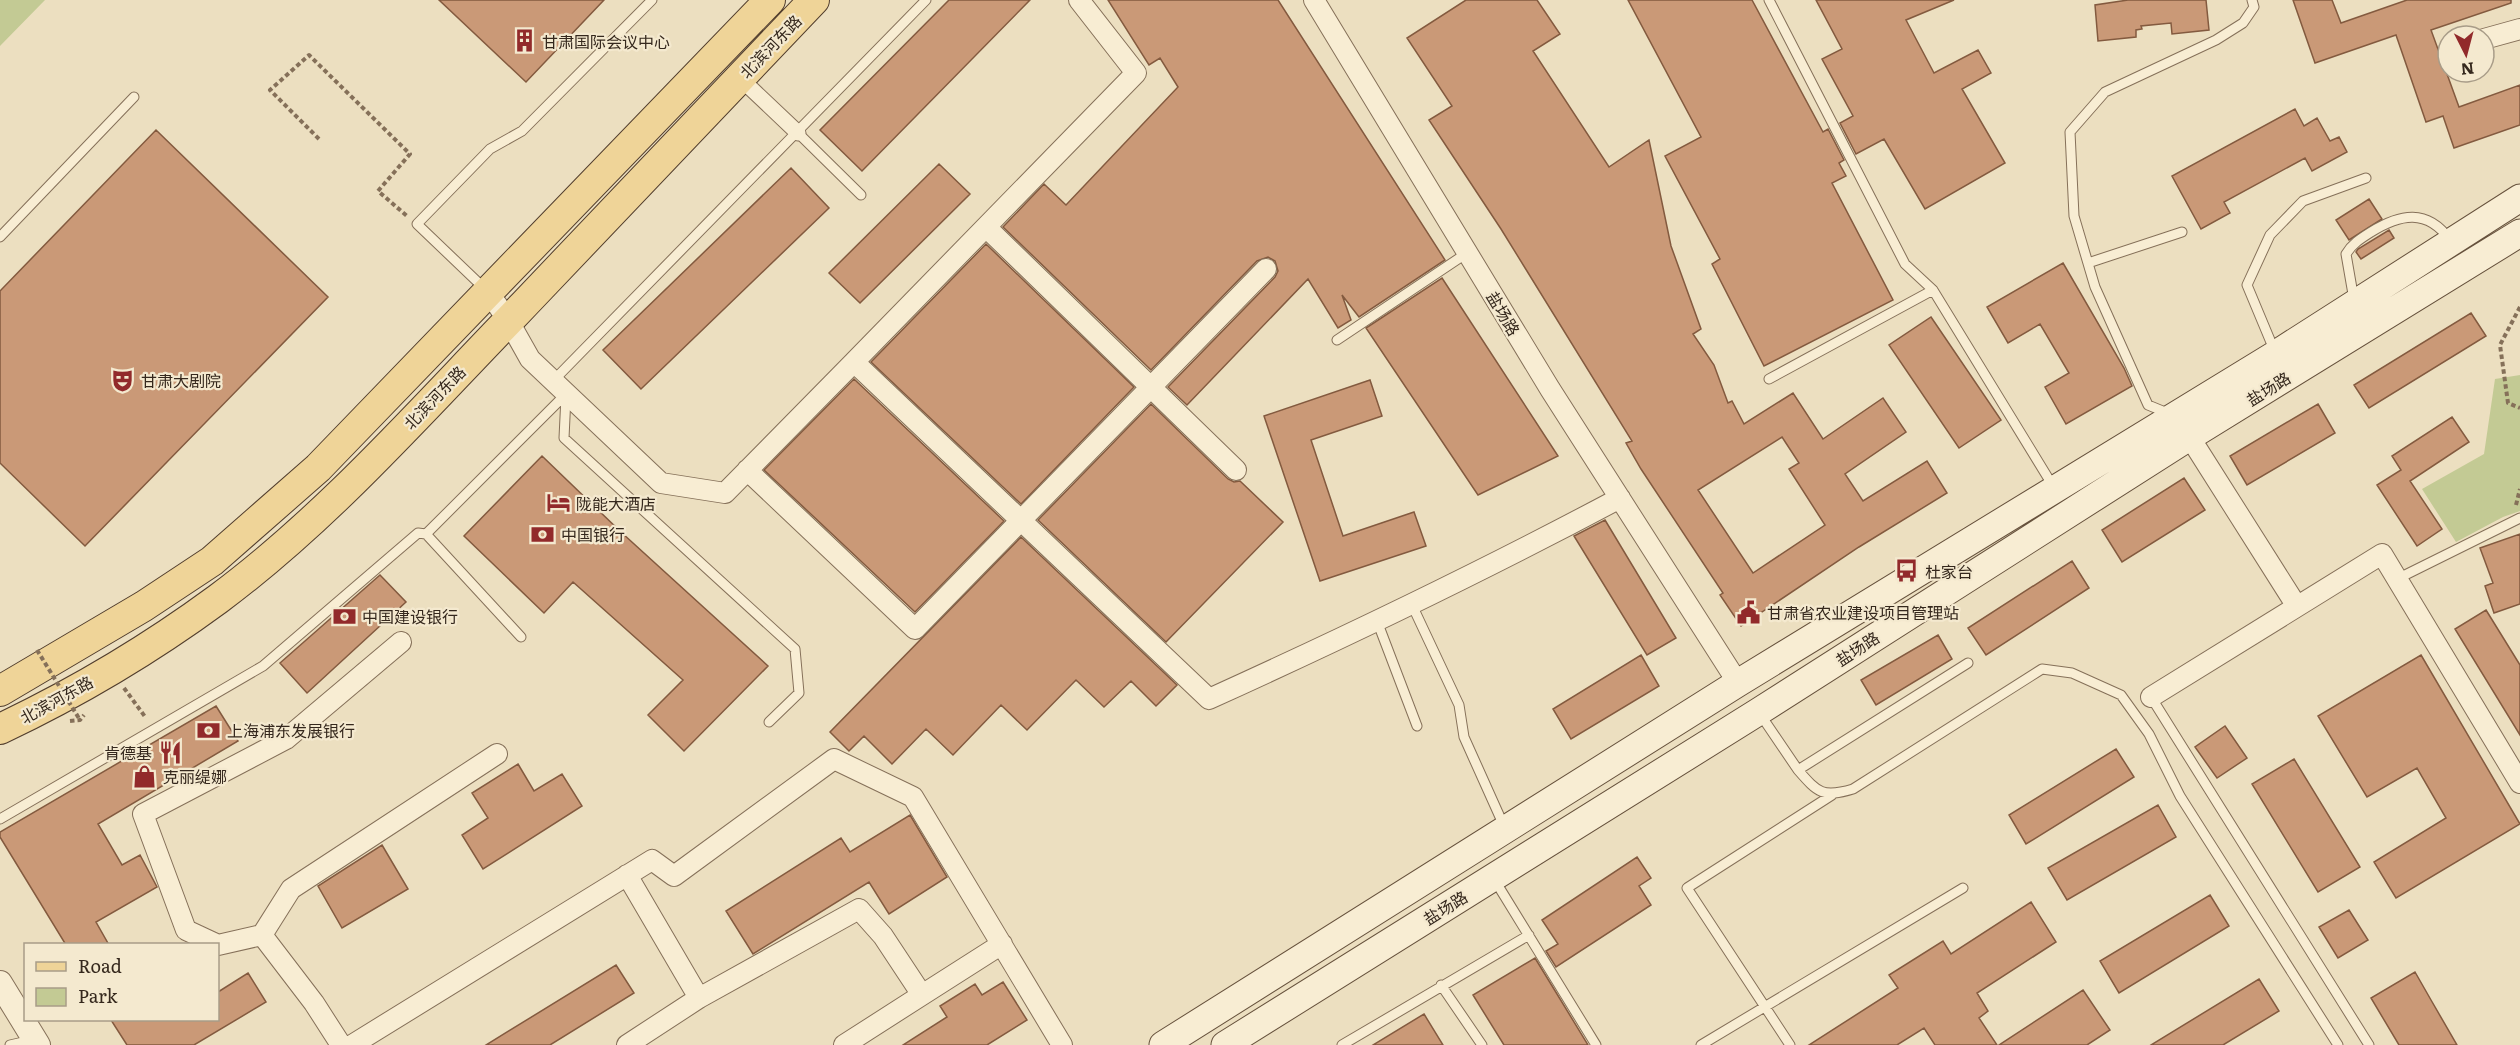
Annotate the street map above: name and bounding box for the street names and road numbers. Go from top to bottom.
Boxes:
street label: 北滨河东路 [734,9,806,83]
street label: 盐场路 [1481,286,1527,340]
street label: 北滨河东路 [398,360,470,434]
street label: 盐场路 [2241,365,2295,411]
street label: 盐场路 [1830,625,1884,671]
street label: 北滨河东路 [15,669,97,729]
street label: 盐场路 [1418,884,1472,930]

